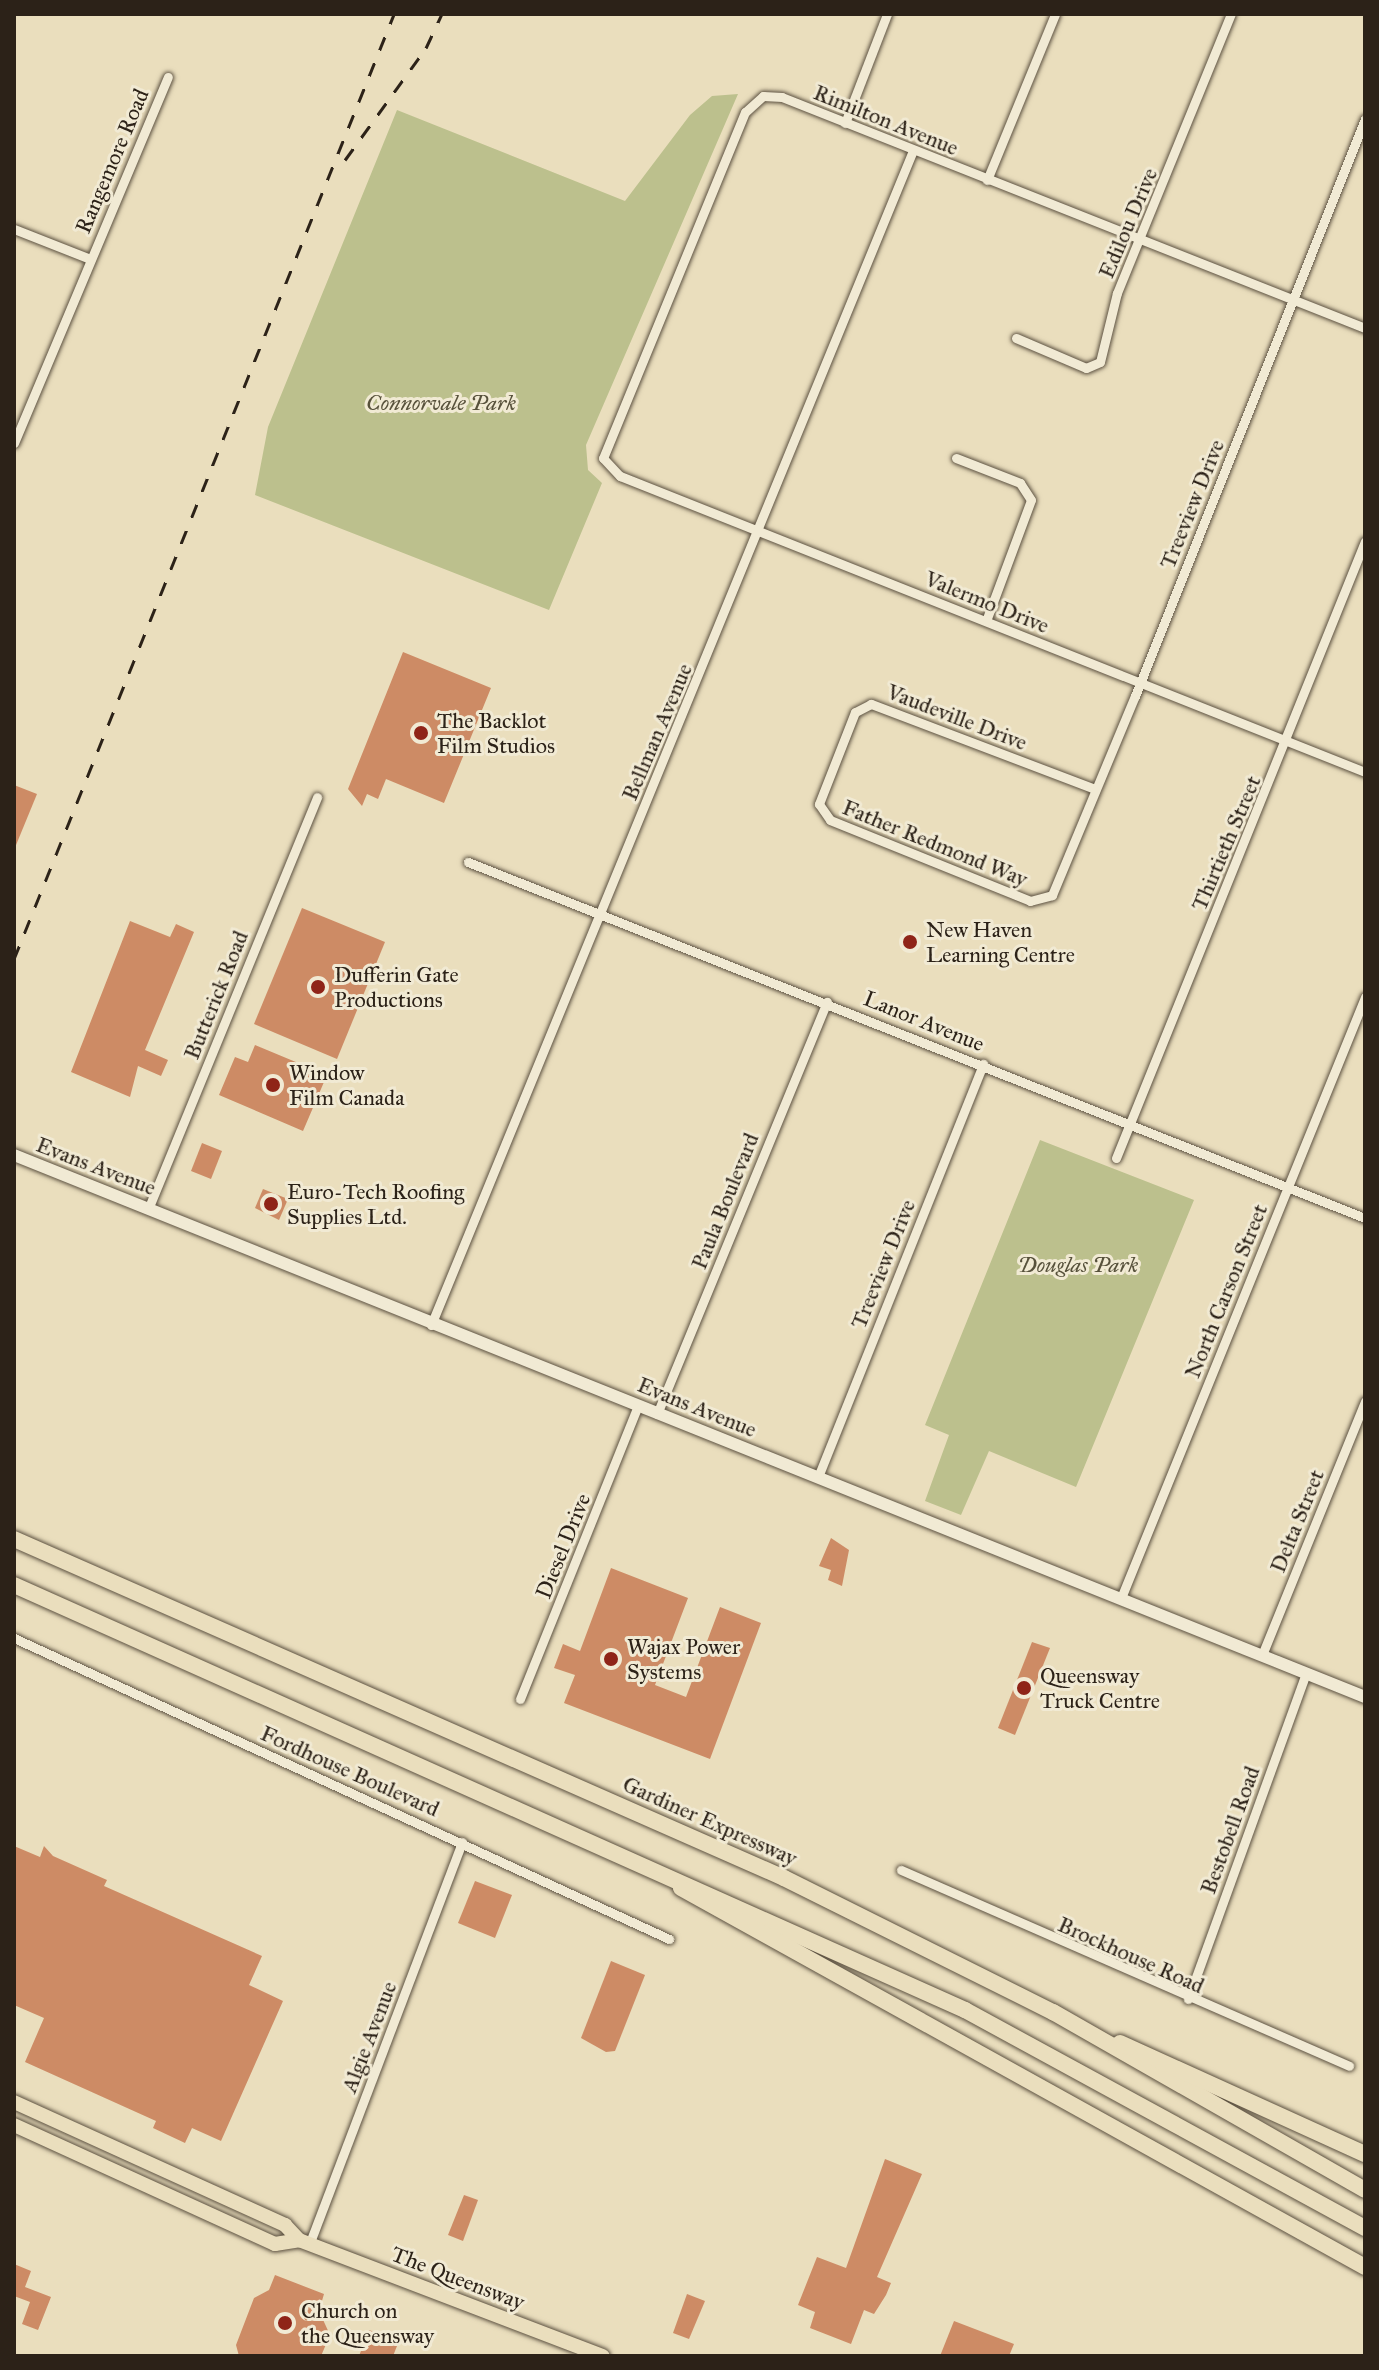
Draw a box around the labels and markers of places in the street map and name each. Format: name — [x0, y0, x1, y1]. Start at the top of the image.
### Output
place label: The Backlot Film Studios — [437, 707, 555, 758]
marker: The Backlot Film Studios — [412, 724, 430, 742]
place label: New Haven Learning Centre — [926, 916, 1075, 968]
marker: New Haven Learning Centre — [901, 933, 919, 951]
place label: Dufferin Gate Productions — [334, 961, 459, 1012]
marker: Dufferin Gate Productions — [309, 978, 327, 996]
place label: Window Film Canada — [289, 1059, 404, 1110]
marker: Window Film Canada — [264, 1076, 282, 1094]
place label: Euro-Tech Roofing Supplies Ltd. — [287, 1178, 464, 1230]
marker: Euro-Tech Roofing Supplies Ltd. — [262, 1195, 280, 1213]
place label: Wajax Power Systems — [627, 1633, 740, 1684]
marker: Wajax Power Systems — [602, 1650, 620, 1668]
place label: Queensway Truck Centre — [1040, 1662, 1160, 1714]
marker: Queensway Truck Centre — [1015, 1679, 1033, 1697]
place label: Church on the Queensway — [301, 2297, 434, 2348]
marker: Church on the Queensway — [276, 2314, 294, 2332]

